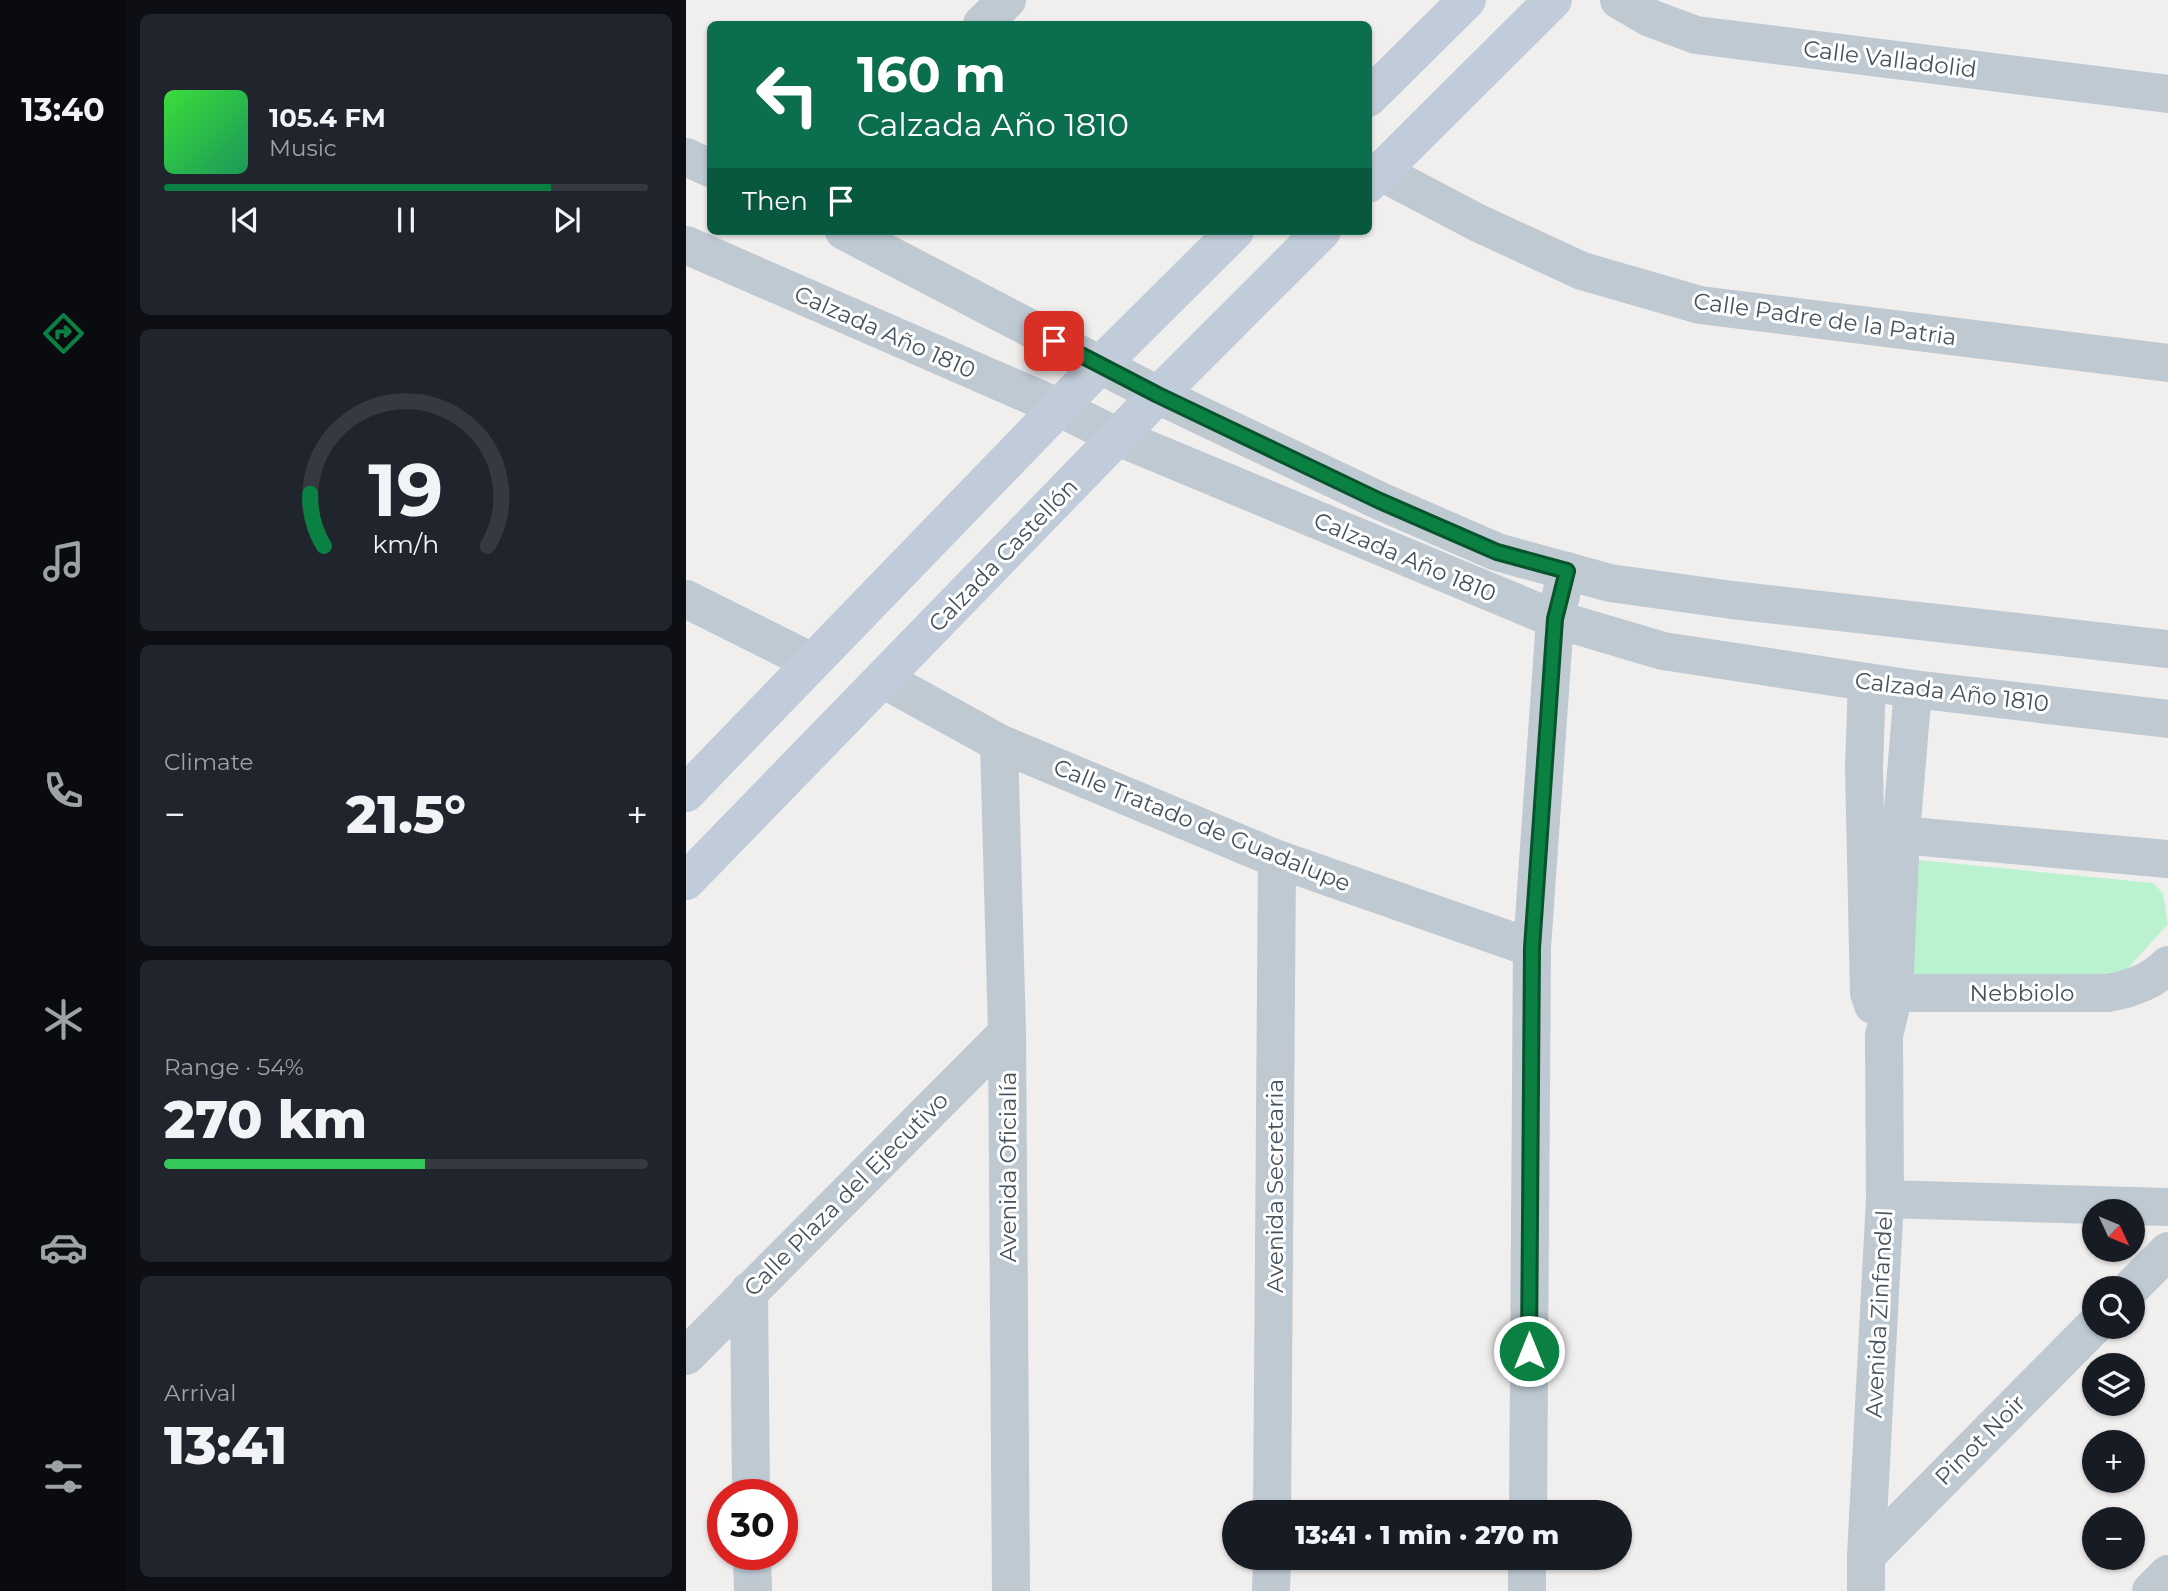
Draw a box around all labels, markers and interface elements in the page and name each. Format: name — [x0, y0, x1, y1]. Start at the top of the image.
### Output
street label: Calle Valladolid — [1802, 34, 1978, 84]
text: 160 m — [857, 45, 1006, 104]
icon: left — [742, 49, 833, 140]
text: 13:40 — [21, 90, 105, 129]
text: 105.4 FM — [269, 102, 386, 134]
text: Calzada Año 1810 — [857, 105, 1129, 144]
text: Music — [269, 134, 337, 162]
icon: arrive — [822, 182, 860, 220]
text: Then — [742, 185, 808, 217]
icon: previous — [226, 201, 264, 239]
icon: pause — [387, 201, 425, 239]
icon: next — [548, 201, 586, 239]
street label: Calzada Año 1810 — [790, 279, 980, 385]
street label: Calle Padre de la Patria — [1692, 287, 1958, 351]
icon: directions — [39, 309, 88, 358]
pin — [1024, 311, 1084, 371]
icon: arrive — [1035, 322, 1073, 360]
text: 19 — [369, 447, 443, 535]
street label: Calzada Castellón — [923, 472, 1083, 638]
street label: Calzada Año 1810 — [1310, 506, 1500, 608]
text: km/h — [373, 529, 439, 559]
icon: music — [39, 537, 88, 586]
street label: Calzada Año 1810 — [1853, 666, 2051, 718]
text: Climate — [164, 748, 253, 776]
street label: Calle Tratado de Guadalupe — [1049, 752, 1355, 898]
icon: phone — [39, 766, 88, 815]
text: 21.5° — [346, 783, 466, 846]
text: − — [164, 791, 186, 838]
text: + — [626, 791, 648, 838]
street label: Nebbiolo — [1970, 979, 2075, 1007]
icon: climate — [39, 995, 88, 1044]
text: Range · 54% — [164, 1053, 304, 1081]
street label: Avenida Oficialía — [994, 1072, 1022, 1262]
street label: Avenida Secretaria — [1261, 1079, 1289, 1293]
street label: Calle Plaza del Ejecutivo — [738, 1086, 954, 1302]
text: 270 km — [164, 1088, 367, 1151]
north arrow — [2082, 1199, 2146, 1262]
map controls — [2082, 1199, 2145, 1570]
street label: Avenida Zinfandel — [1860, 1209, 1898, 1419]
icon: car — [39, 1223, 88, 1272]
button: search — [2082, 1276, 2145, 1339]
position arrow — [1492, 1314, 1566, 1388]
button: layers — [2082, 1353, 2145, 1416]
text: Arrival — [164, 1379, 237, 1407]
street label: Pinot Noir — [1929, 1389, 2031, 1491]
text: 13:41 — [164, 1414, 287, 1477]
button: + — [2082, 1430, 2145, 1493]
icon: filters — [39, 1452, 88, 1501]
speed limit sign: 30 — [707, 1479, 798, 1570]
button: − — [2082, 1507, 2145, 1570]
text: 13:41 · 1 min · 270 m — [1295, 1519, 1559, 1551]

